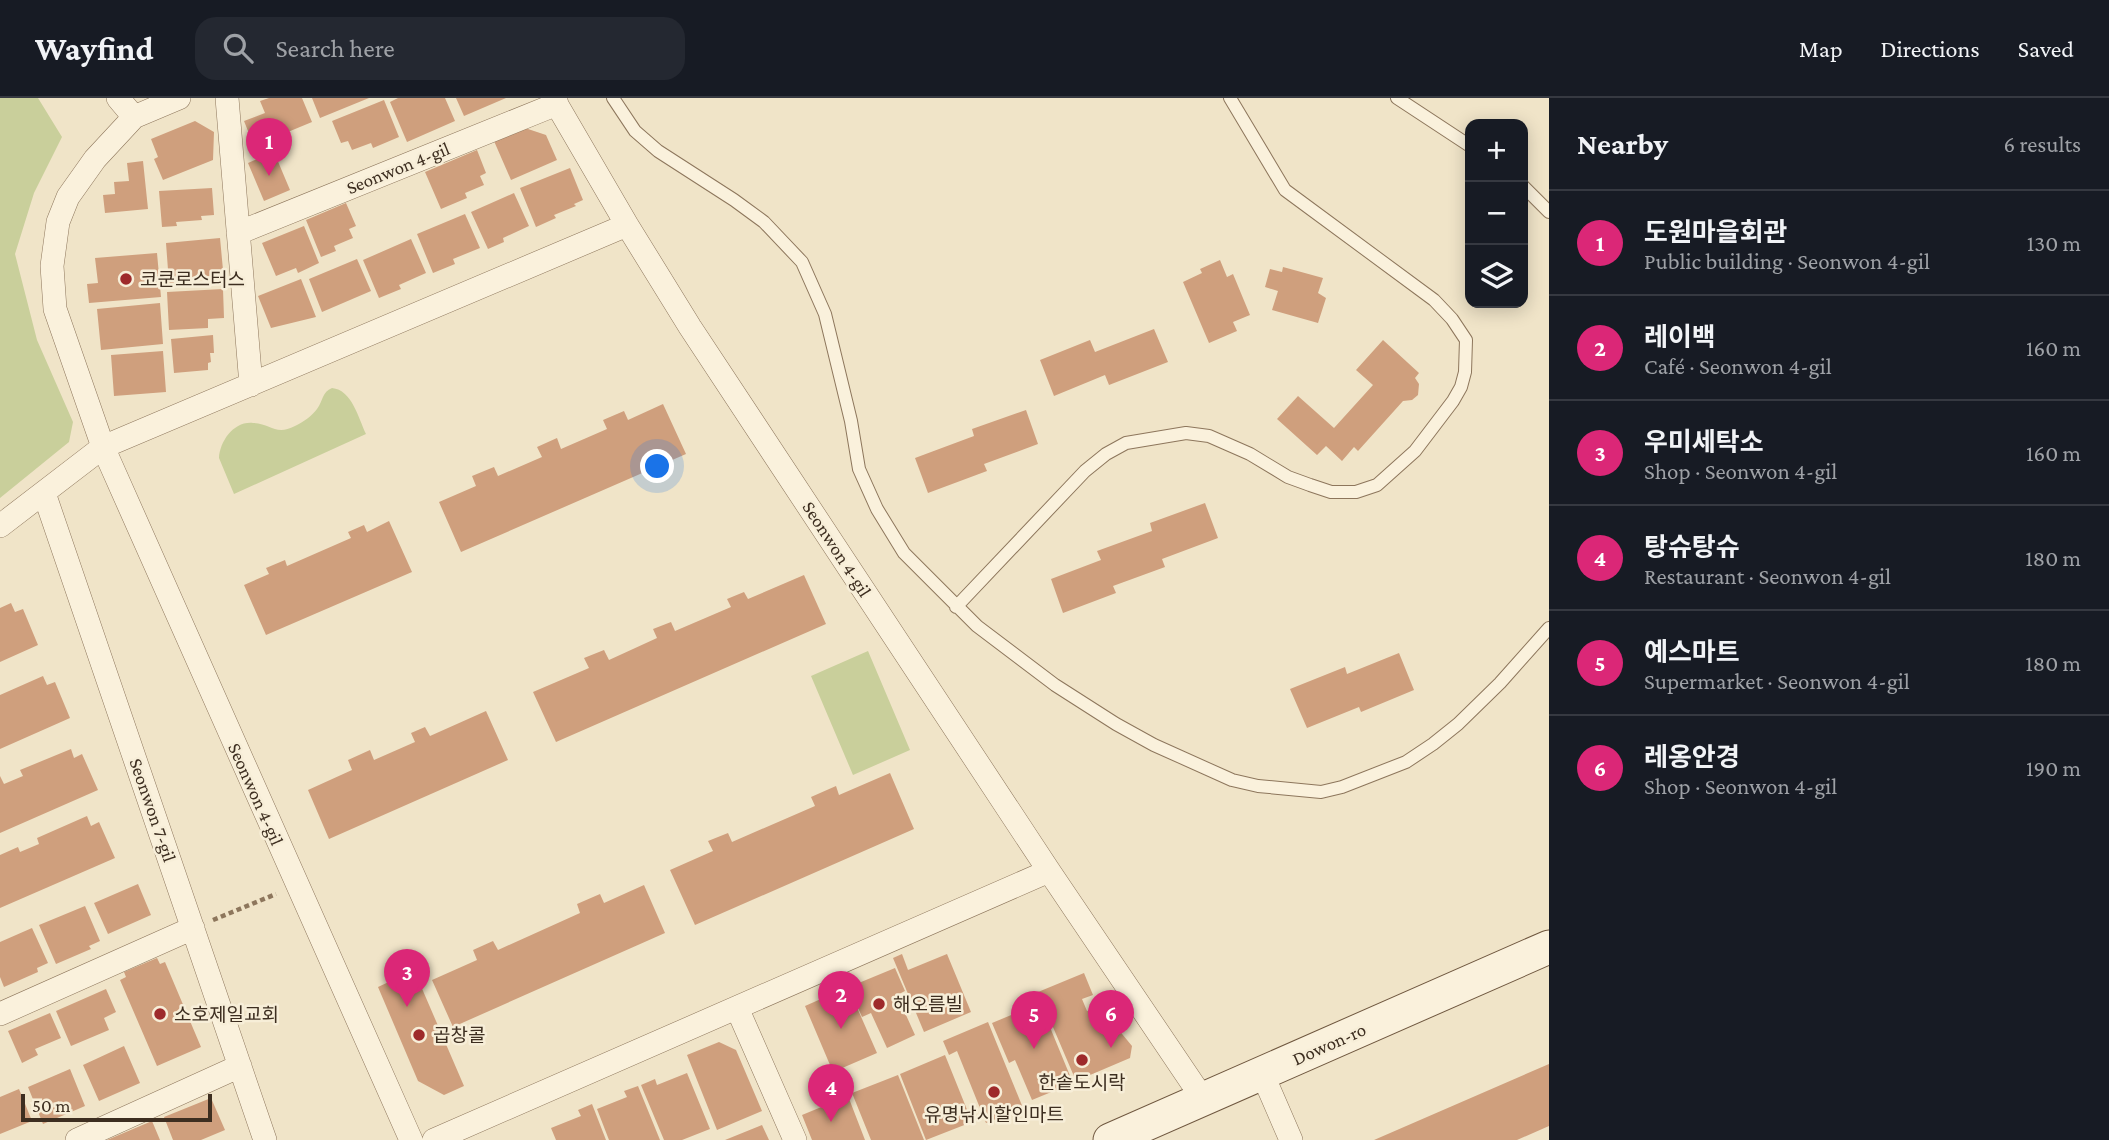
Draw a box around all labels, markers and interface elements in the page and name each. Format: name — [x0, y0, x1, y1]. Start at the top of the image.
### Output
search box — [195, 17, 685, 80]
icon: search — [219, 29, 257, 67]
text: Wayfind — [35, 30, 153, 67]
text: Search here — [275, 34, 395, 63]
text: Map — [1799, 35, 1843, 62]
text: Directions — [1881, 35, 1980, 62]
text: Saved — [2018, 35, 2074, 62]
pin: 1 — [246, 118, 292, 176]
map controls — [1465, 119, 1528, 308]
button: + — [1465, 119, 1528, 182]
text: Nearby — [1577, 127, 1668, 160]
text: 6 results — [2004, 131, 2081, 157]
street label: Seonwon 4-gil — [343, 138, 453, 198]
button: − — [1465, 182, 1528, 245]
text: 도원마을회관 — [1644, 218, 1788, 247]
text: 1 — [1596, 230, 1604, 256]
text: 130 m — [2027, 230, 2081, 256]
button: layers — [1465, 245, 1528, 308]
text: Public building · Seonwon 4-gil — [1644, 248, 1930, 274]
place label: 코쿤로스터스 — [140, 269, 245, 290]
marker: 코쿤로스터스 — [118, 271, 134, 287]
text: 레이백 — [1644, 323, 1716, 352]
text: 2 — [1594, 335, 1606, 361]
text: 160 m — [2026, 335, 2081, 361]
text: Café · Seonwon 4-gil — [1644, 353, 1832, 379]
text: 우미세탁소 — [1644, 428, 1764, 457]
text: 3 — [1594, 440, 1606, 466]
text: 160 m — [2026, 440, 2081, 466]
your location — [640, 449, 674, 483]
text: Shop · Seonwon 4-gil — [1644, 458, 1837, 484]
street label: Seonwon 4-gil — [798, 497, 876, 601]
text: 탕슈탕슈 — [1644, 533, 1740, 562]
text: 4 — [1594, 545, 1606, 571]
text: 180 m — [2025, 545, 2081, 571]
text: Restaurant · Seonwon 4-gil — [1644, 563, 1891, 589]
text: 예스마트 — [1644, 638, 1740, 667]
text: 5 — [1594, 650, 1606, 676]
text: 180 m — [2025, 650, 2081, 676]
text: Supermarket · Seonwon 4-gil — [1644, 668, 1910, 694]
street label: Seonwon 4-gil — [224, 740, 288, 848]
text: 레옹안경 — [1644, 743, 1740, 772]
street label: Seonwon 7-gil — [125, 755, 181, 865]
text: 6 — [1594, 755, 1606, 781]
text: 190 m — [2026, 755, 2081, 781]
text: Shop · Seonwon 4-gil — [1644, 773, 1837, 799]
pin: 3 — [384, 949, 430, 1007]
pin: 2 — [818, 971, 864, 1029]
pin: 6 — [1088, 990, 1134, 1048]
pin: 5 — [1011, 991, 1057, 1049]
place label: 해오름빌 — [893, 994, 963, 1015]
marker: 해오름빌 — [871, 996, 887, 1012]
place label: 소호제일교회 — [174, 1004, 279, 1025]
marker: 소호제일교회 — [152, 1006, 168, 1022]
street label: Dowon-ro — [1289, 1019, 1369, 1069]
place label: 곱창콜 — [433, 1025, 485, 1046]
marker: 곱창콜 — [411, 1027, 427, 1043]
marker: 한솥도시락 — [1074, 1052, 1090, 1068]
pin: 4 — [808, 1064, 854, 1122]
place label: 한솥도시락 — [1038, 1072, 1126, 1093]
marker: 유명낚시할인마트 — [986, 1084, 1002, 1100]
scale bar — [21, 1091, 212, 1123]
text: 50 m — [32, 1095, 71, 1116]
place label: 유명낚시할인마트 — [924, 1104, 1064, 1125]

